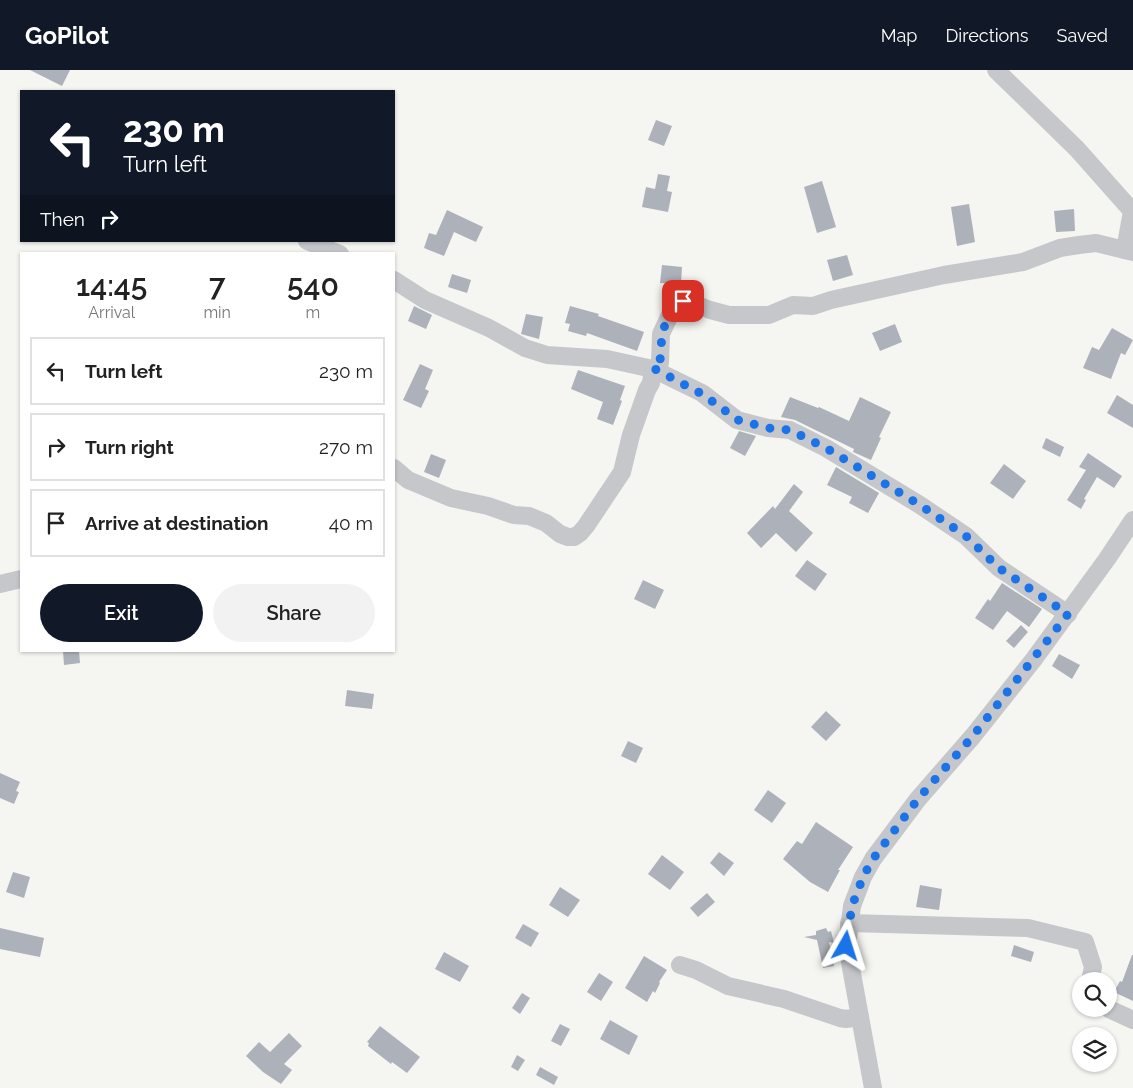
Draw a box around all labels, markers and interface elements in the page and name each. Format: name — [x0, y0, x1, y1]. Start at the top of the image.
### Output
text: GoPilot — [25, 21, 109, 50]
text: Map — [881, 25, 917, 46]
text: Directions — [945, 25, 1029, 46]
text: Saved — [1057, 25, 1108, 46]
text: 230 m — [123, 109, 225, 150]
icon: left — [40, 110, 105, 175]
text: Turn left — [123, 151, 207, 177]
icon: right — [95, 205, 123, 233]
text: Then — [40, 208, 85, 230]
text: 14:45 — [76, 268, 147, 303]
text: 7 — [209, 268, 225, 303]
text: 540 — [287, 268, 339, 303]
pin — [662, 280, 704, 322]
icon: arrive — [669, 287, 697, 315]
text: Arrival — [88, 303, 135, 322]
text: min — [203, 303, 231, 322]
text: m — [306, 303, 320, 322]
icon: left — [42, 357, 70, 385]
text: Turn left — [85, 360, 162, 382]
text: 230 m — [319, 360, 373, 382]
icon: right — [42, 433, 70, 461]
text: Turn right — [85, 436, 174, 458]
text: 270 m — [319, 436, 373, 458]
icon: arrive — [42, 509, 70, 537]
text: Arrive at destination — [85, 512, 269, 534]
text: 40 m — [329, 512, 373, 534]
button: Exit — [40, 584, 203, 642]
button: Share — [213, 584, 375, 642]
position arrow — [819, 919, 871, 971]
map controls — [1072, 972, 1117, 1072]
button: search — [1072, 972, 1117, 1017]
button: layers — [1072, 1027, 1117, 1072]

